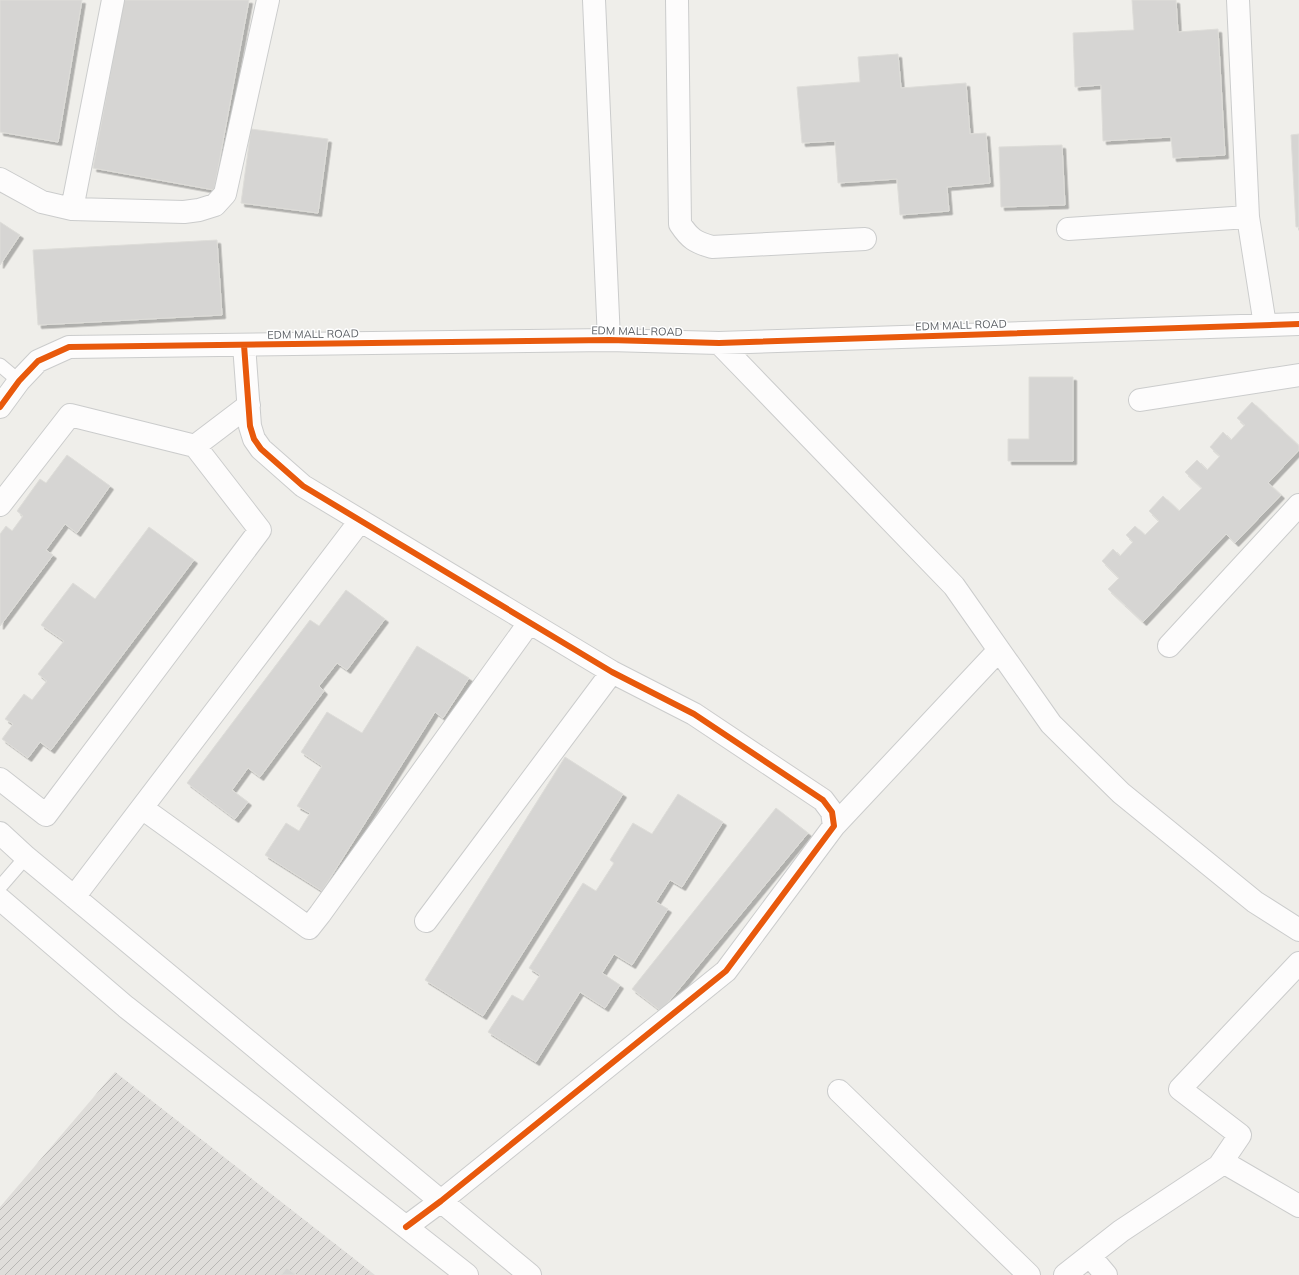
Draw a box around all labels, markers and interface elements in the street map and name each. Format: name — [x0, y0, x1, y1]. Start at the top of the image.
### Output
street label: EDM MALL ROAD — [915, 316, 1007, 334]
street label: EDM MALL ROAD — [591, 323, 683, 339]
street label: EDM MALL ROAD — [267, 326, 359, 342]

